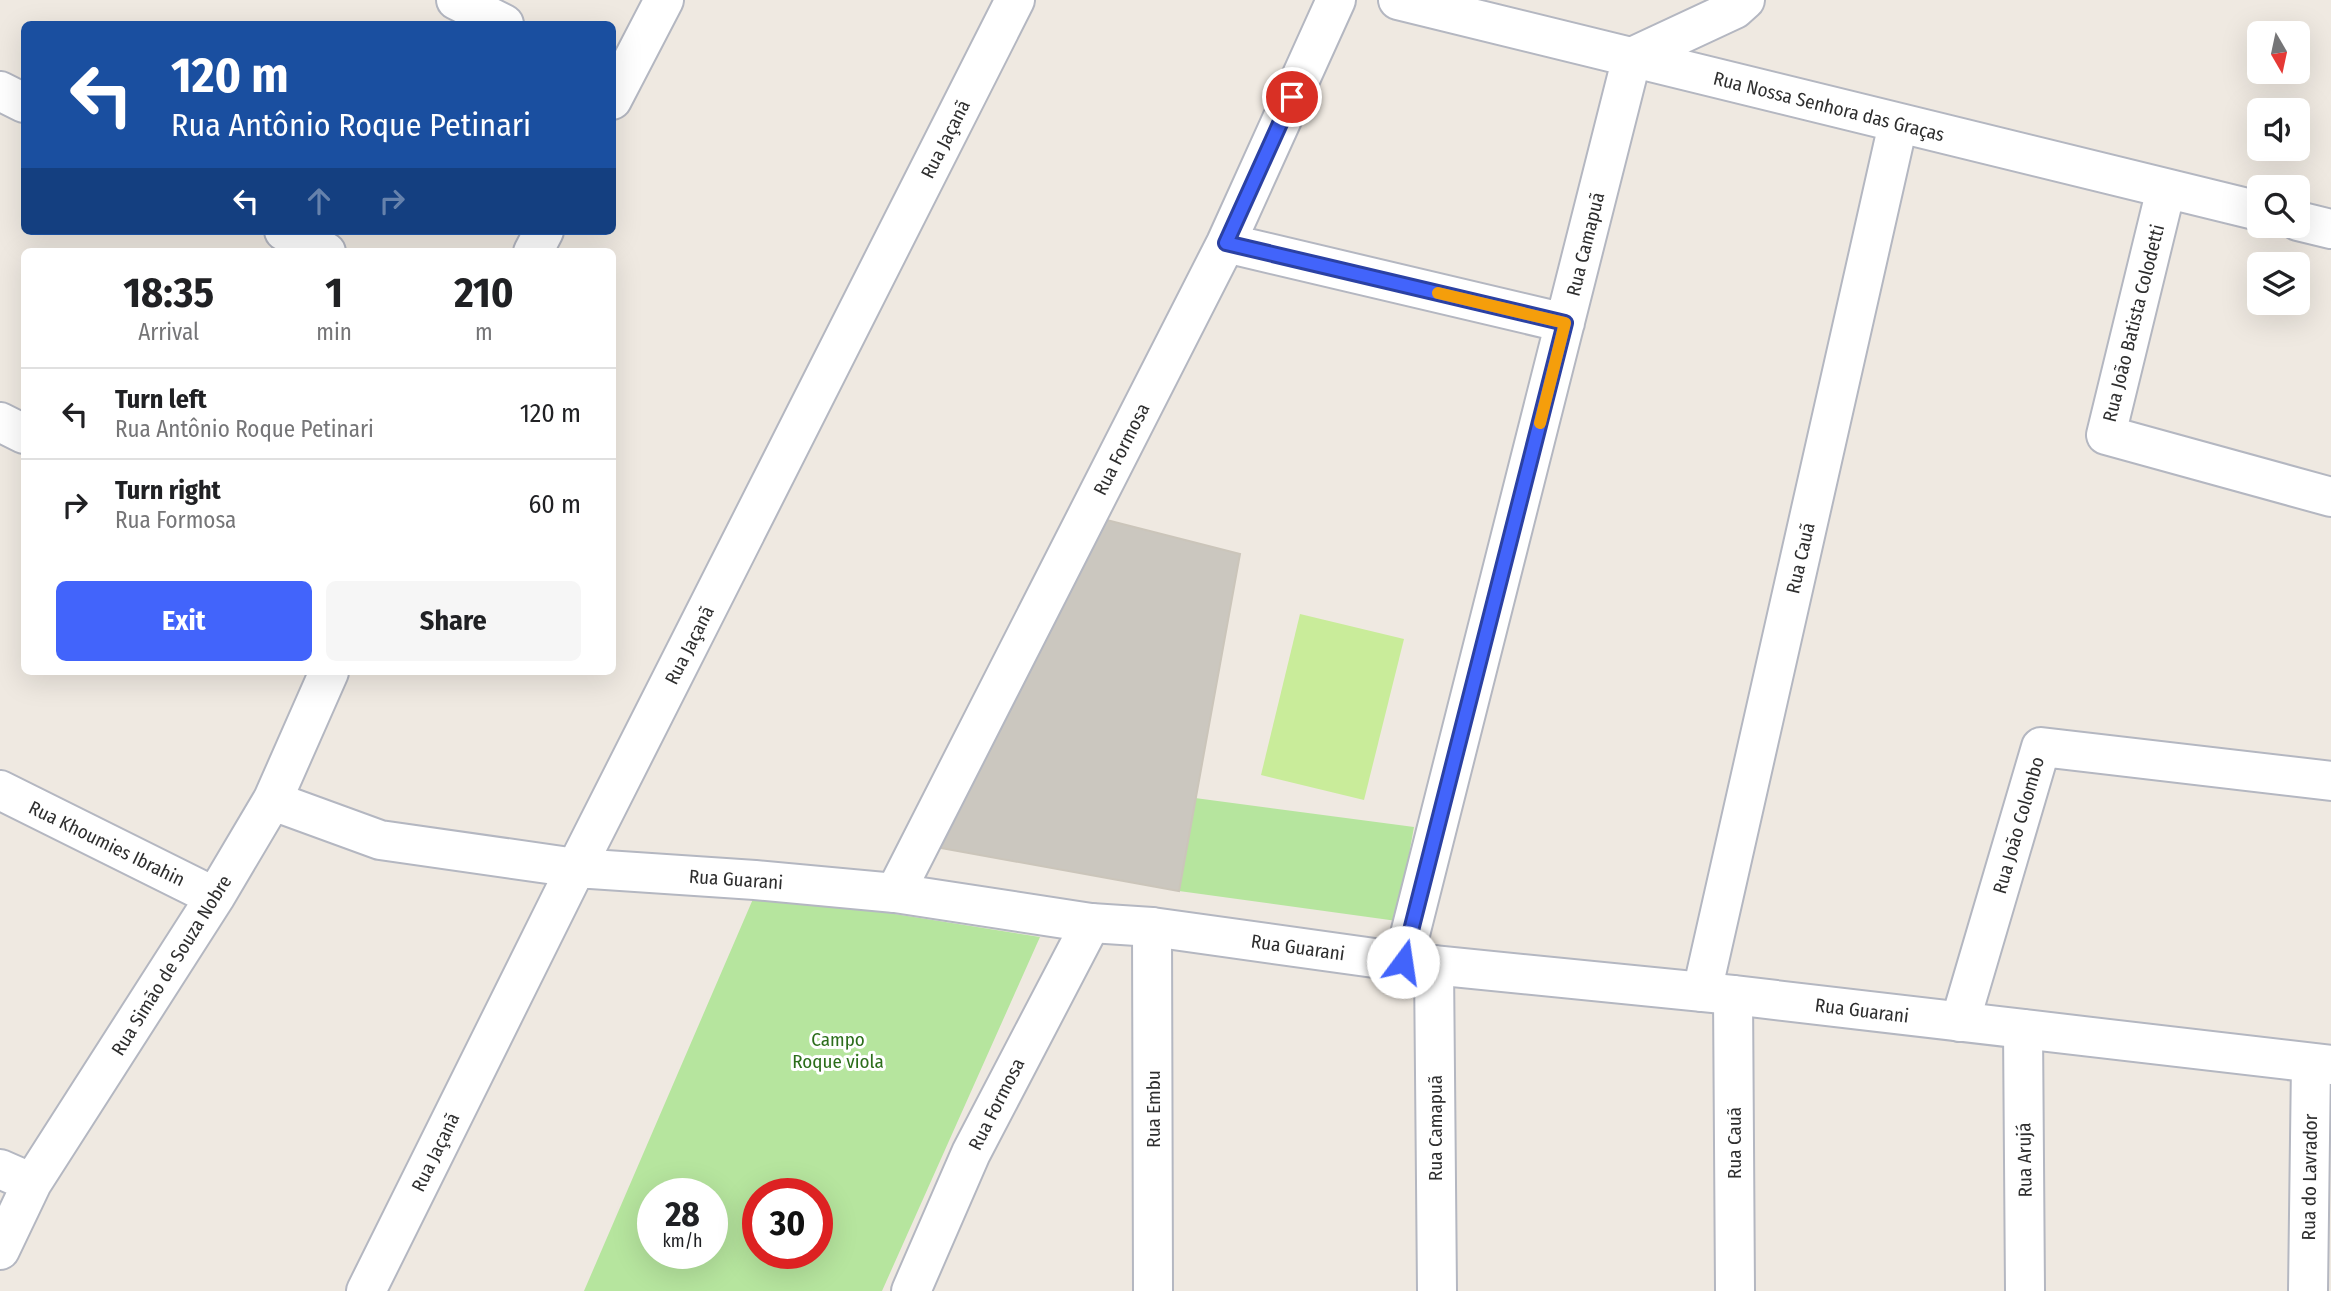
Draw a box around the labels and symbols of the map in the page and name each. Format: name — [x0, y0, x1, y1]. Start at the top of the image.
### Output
north arrow — [2247, 21, 2310, 84]
pin — [1262, 67, 1322, 127]
street label: Rua Nossa Senhora das Graças — [1711, 67, 1947, 146]
street label: Rua Jaçanã — [916, 96, 975, 182]
street label: Rua Camapuã — [1561, 190, 1609, 298]
street label: Rua João Batista Colodetti — [2098, 222, 2169, 424]
street label: Rua Formosa — [1088, 399, 1154, 499]
street label: Rua Cauã — [1781, 520, 1820, 596]
street label: Rua Jaçanã — [660, 602, 719, 688]
street label: Rua João Colombo — [1988, 754, 2049, 896]
street label: Rua Khoumies Ibrahin — [25, 796, 189, 891]
street label: Rua Guarani — [688, 865, 784, 894]
street label: Rua Simão de Souza Nobre — [106, 871, 236, 1060]
position arrow — [1366, 925, 1440, 999]
street label: Rua Guarani — [1250, 930, 1346, 965]
street label: Rua Guarani — [1814, 993, 1910, 1028]
park label: Campo Roque viola — [792, 1028, 884, 1073]
street label: Rua Formosa — [963, 1054, 1029, 1154]
street label: Rua Embu — [1142, 1070, 1165, 1148]
street label: Rua Camapuã — [1424, 1075, 1447, 1181]
street label: Rua Cauã — [1723, 1107, 1746, 1179]
street label: Rua Jaçanã — [406, 1109, 464, 1196]
street label: Rua do Lavrador — [2297, 1113, 2322, 1241]
street label: Rua Arujá — [2012, 1122, 2037, 1198]
speed limit sign: 30 — [742, 1178, 833, 1269]

